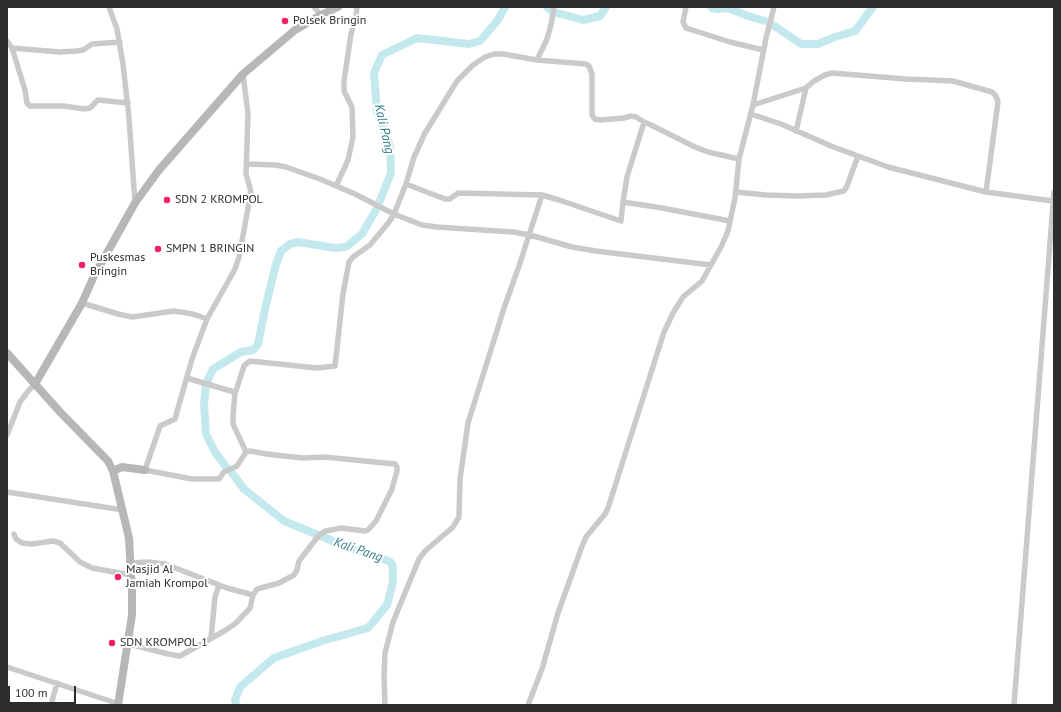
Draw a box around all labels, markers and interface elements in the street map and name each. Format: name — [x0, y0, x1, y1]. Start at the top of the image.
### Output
place label: Polsek Bringin — [293, 14, 366, 28]
marker: Polsek Bringin — [280, 16, 290, 26]
water label: Kali Pang — [371, 103, 397, 155]
place label: SDN 2 KROMPOL — [175, 193, 263, 207]
marker: SDN 2 KROMPOL — [162, 195, 172, 205]
place label: SMPN 1 BRINGIN — [166, 242, 254, 256]
marker: SMPN 1 BRINGIN — [153, 244, 163, 254]
place label: Puskesmas Bringin — [90, 251, 145, 279]
marker: Puskesmas Bringin — [77, 260, 87, 270]
water label: Kali Pang — [332, 534, 384, 566]
place label: Masjid Al Jamiah Krompol — [126, 563, 208, 591]
marker: Masjid Al Jamiah Krompol — [113, 572, 123, 582]
place label: SDN KROMPOL 1 — [120, 636, 208, 650]
marker: SDN KROMPOL 1 — [107, 638, 117, 648]
scale bar — [10, 678, 78, 704]
text: 100 m — [15, 685, 48, 700]

